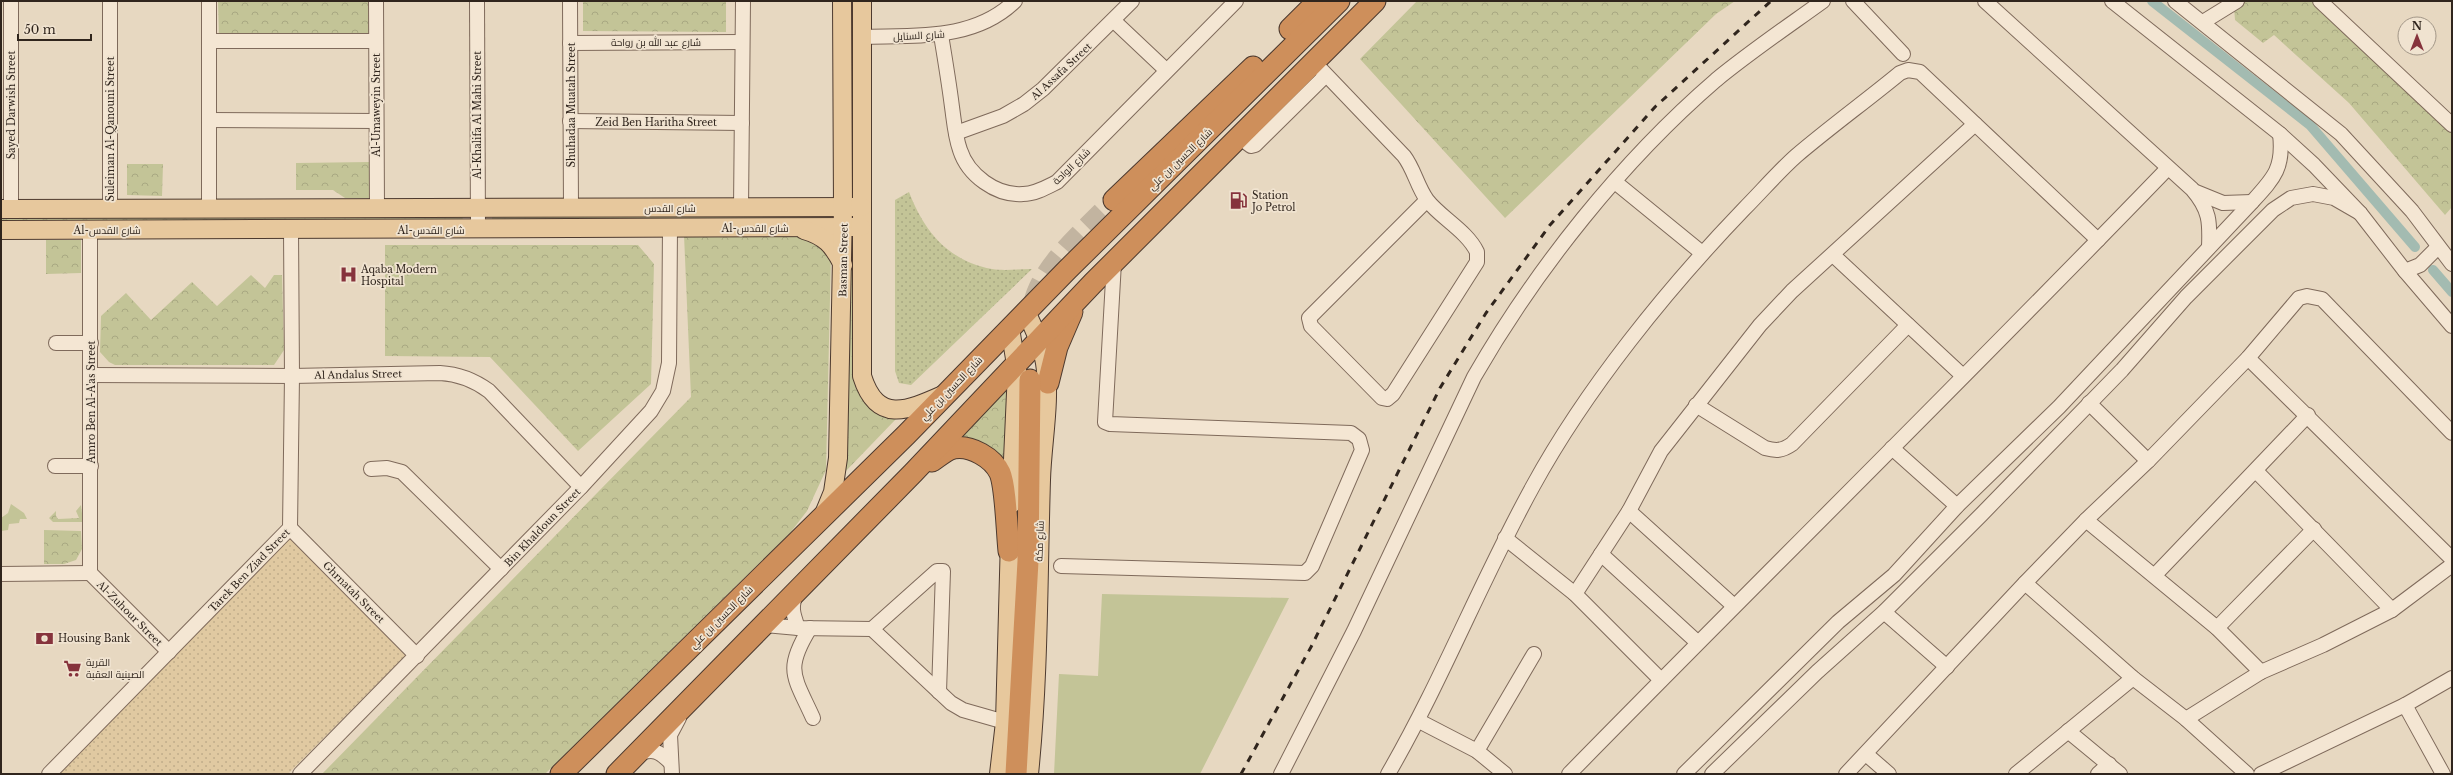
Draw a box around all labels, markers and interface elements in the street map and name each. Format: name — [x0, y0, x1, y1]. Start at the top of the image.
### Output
scale bar — [18, 16, 91, 42]
north arrow — [2397, 16, 2437, 56]
text: N — [2412, 19, 2423, 33]
text: 50 m — [24, 22, 56, 37]
street label: شارع السنايل — [893, 28, 945, 43]
street label: شارع عبد الله بن رواحة — [611, 35, 701, 49]
street label: Al Assafa Street — [1028, 40, 1095, 103]
street label: Shuhadaa Muatah Street — [565, 42, 578, 168]
street label: Sayed Darwish Street — [5, 50, 18, 159]
street label: Al-Khalifa Al Mahi Street — [471, 51, 484, 180]
street label: Al-Umaweyin Street — [370, 53, 383, 158]
street label: Suleiman Al-Qanouni Street — [104, 56, 117, 202]
street label: Zeid Ben Haritha Street — [595, 116, 717, 129]
street label: شارع الحسين بن علي — [1146, 125, 1216, 194]
street label: شارع الواحة — [1050, 145, 1093, 188]
place label: Station Jo Petrol — [1250, 189, 1296, 214]
fuel station icon: Station Jo Petrol — [1229, 191, 1249, 211]
street label: شارع القدس — [644, 202, 696, 215]
street label: Al-شارع القدس — [720, 222, 789, 235]
street label: Basman Street — [836, 223, 851, 297]
street label: Al-شارع القدس — [72, 224, 141, 237]
street label: Al-شارع القدس — [396, 224, 465, 237]
place label: Aqaba Modern Hospital — [360, 263, 437, 288]
hospital icon: Aqaba Modern Hospital — [338, 265, 358, 285]
street label: Amro Ben Al-A'as Street — [85, 340, 98, 464]
street label: شارع الحسين بن علي — [917, 354, 986, 424]
street label: Al Andalus Street — [313, 367, 402, 382]
street label: Bin Khaldoun Street — [502, 485, 583, 569]
street label: شارع مكة — [1032, 520, 1047, 562]
street label: Tarek Ben Ziad Street — [206, 526, 293, 615]
street label: Ghrnatah Street — [320, 559, 387, 626]
street label: Al-Zuhour Street — [93, 577, 165, 649]
street label: شارع الحسين بن علي — [687, 583, 756, 652]
bank icon: Housing Bank — [35, 628, 55, 648]
place label: Housing Bank — [58, 632, 131, 645]
place label: القرية الصينية العقبة — [86, 656, 144, 681]
supermarket icon: القرية الصينية العقبة — [63, 658, 83, 678]

